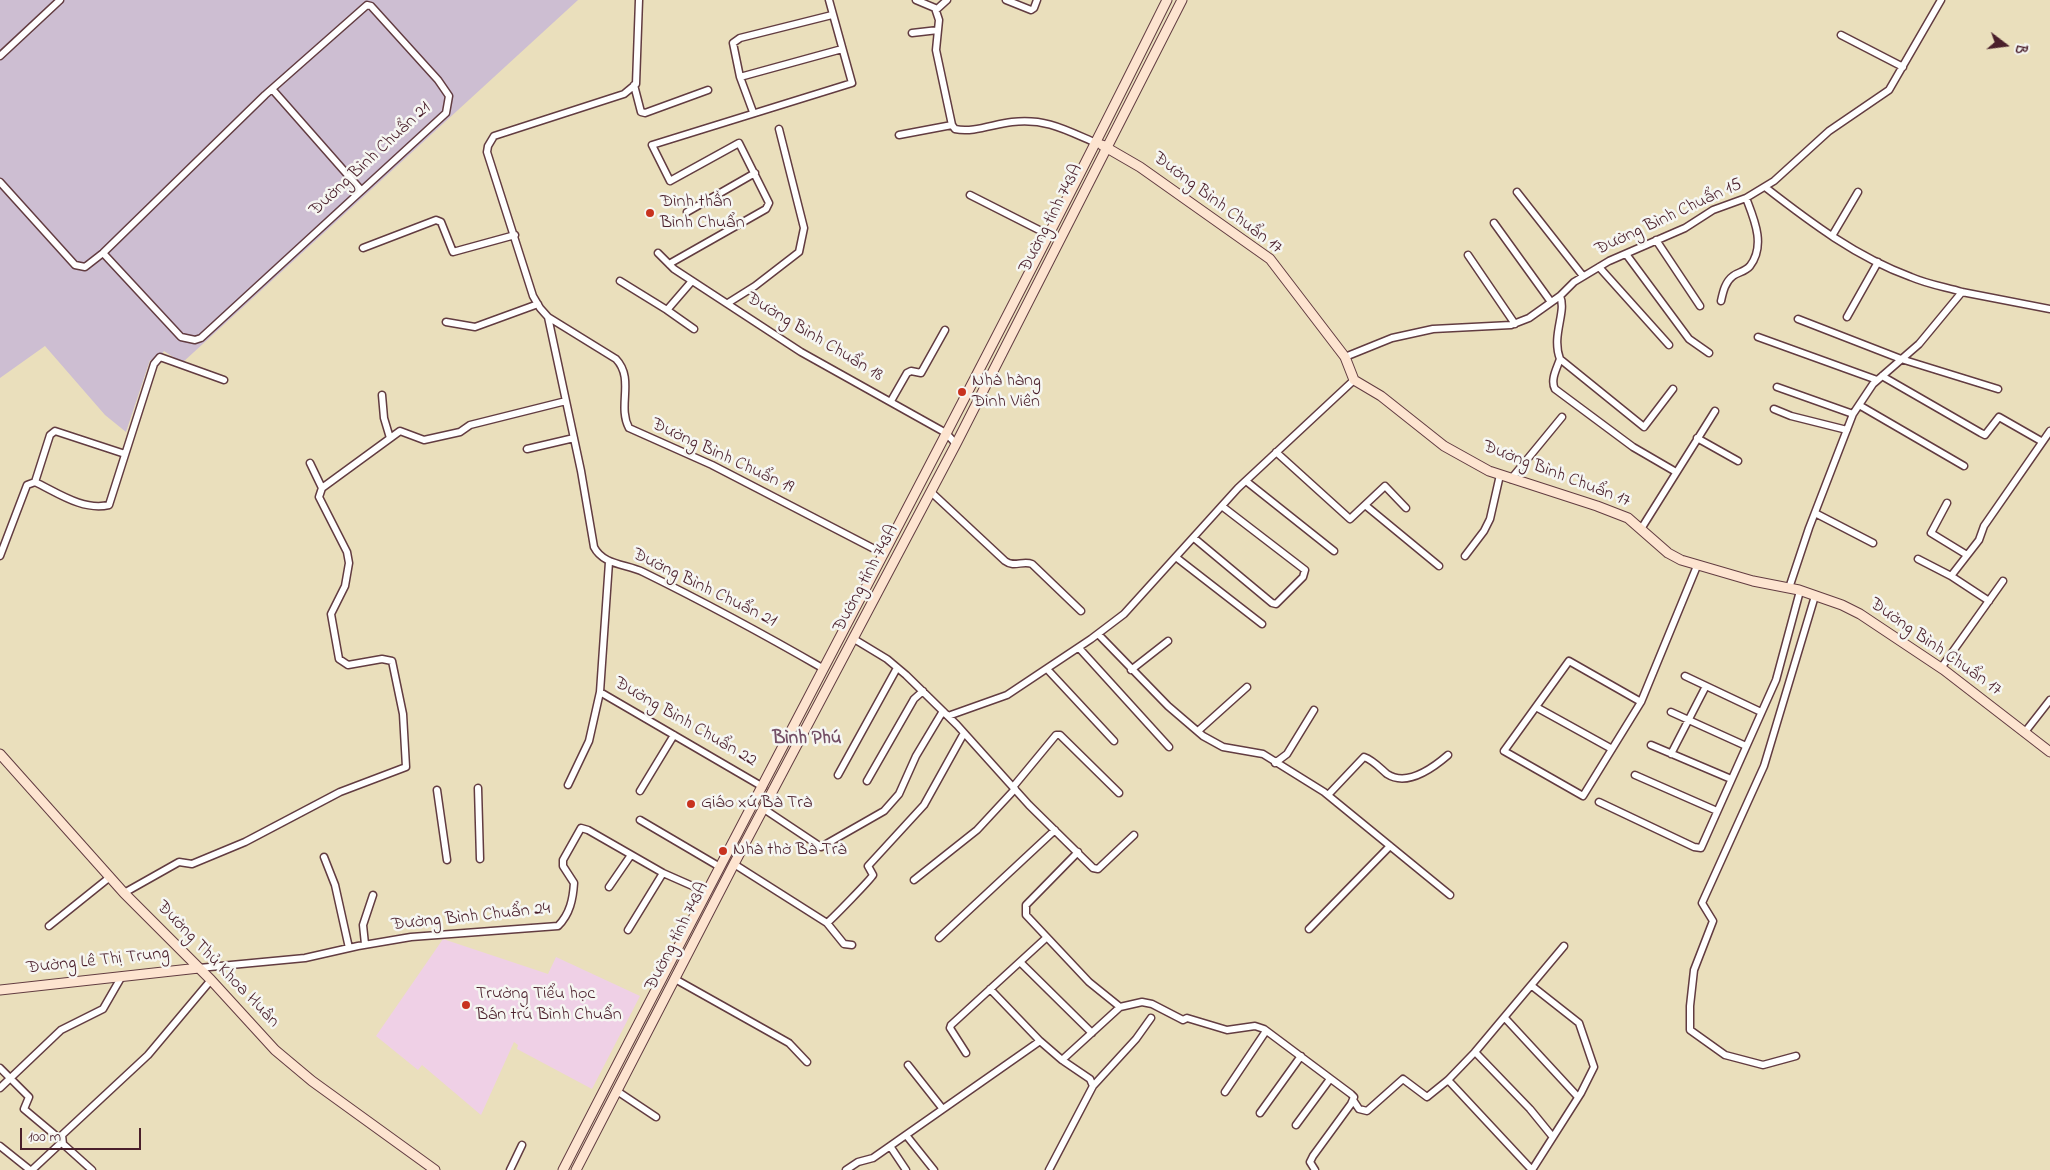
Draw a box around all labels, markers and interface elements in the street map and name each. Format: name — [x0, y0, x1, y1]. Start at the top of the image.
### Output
north arrow — [1980, 20, 2030, 70]
text: B — [2009, 42, 2031, 56]
street label: Đường Bình Chuẩn 21 — [306, 98, 436, 222]
street label: Đường Bình Chuẩn 17 — [1148, 148, 1286, 260]
street label: Đường tỉnh 743A — [1015, 161, 1089, 277]
street label: Đường Bình Chuẩn 15 — [1592, 175, 1746, 261]
place label: Đình thần Bình Chuẩn — [660, 192, 745, 234]
marker: Đình thần Bình Chuẩn — [644, 207, 656, 219]
street label: Đường Bình Chuẩn 18 — [742, 289, 886, 387]
place label: Nhà hàng Đình Viên — [972, 371, 1041, 414]
marker: Nhà hàng Đình Viên — [956, 386, 968, 398]
street label: Đường Bình Chuẩn 19 — [647, 415, 797, 499]
street label: Đường Bình Chuẩn 17 — [1479, 437, 1633, 513]
street label: Đường tỉnh 743A — [830, 521, 904, 637]
street label: Đường Bình Chuẩn 21 — [628, 545, 780, 633]
street label: Đường Bình Chuẩn 17 — [1865, 594, 2005, 702]
street label: Đường Bình Chuẩn 22 — [610, 673, 760, 773]
district label: Bình Phú — [772, 729, 842, 751]
place label: Giáo xứ Bà Trà — [701, 793, 812, 815]
marker: Giáo xứ Bà Trà — [685, 798, 697, 810]
place label: Nhà thờ Bà Trà — [733, 840, 846, 862]
marker: Nhà thờ Bà Trà — [717, 845, 729, 857]
street label: Đường tỉnh 743A — [641, 879, 715, 995]
street label: Đường Thủ Khoa Huân — [151, 897, 283, 1033]
street label: Đường Bình Chuẩn 24 — [390, 899, 552, 937]
street label: Đường Lê Thị Trung — [26, 944, 170, 980]
place label: Trường Tiểu học Bán trú Bình Chuẩn — [476, 984, 622, 1026]
marker: Trường Tiểu học Bán trú Bình Chuẩn — [460, 999, 472, 1011]
scale bar — [22, 1118, 144, 1150]
text: 100 m — [28, 1126, 61, 1148]

